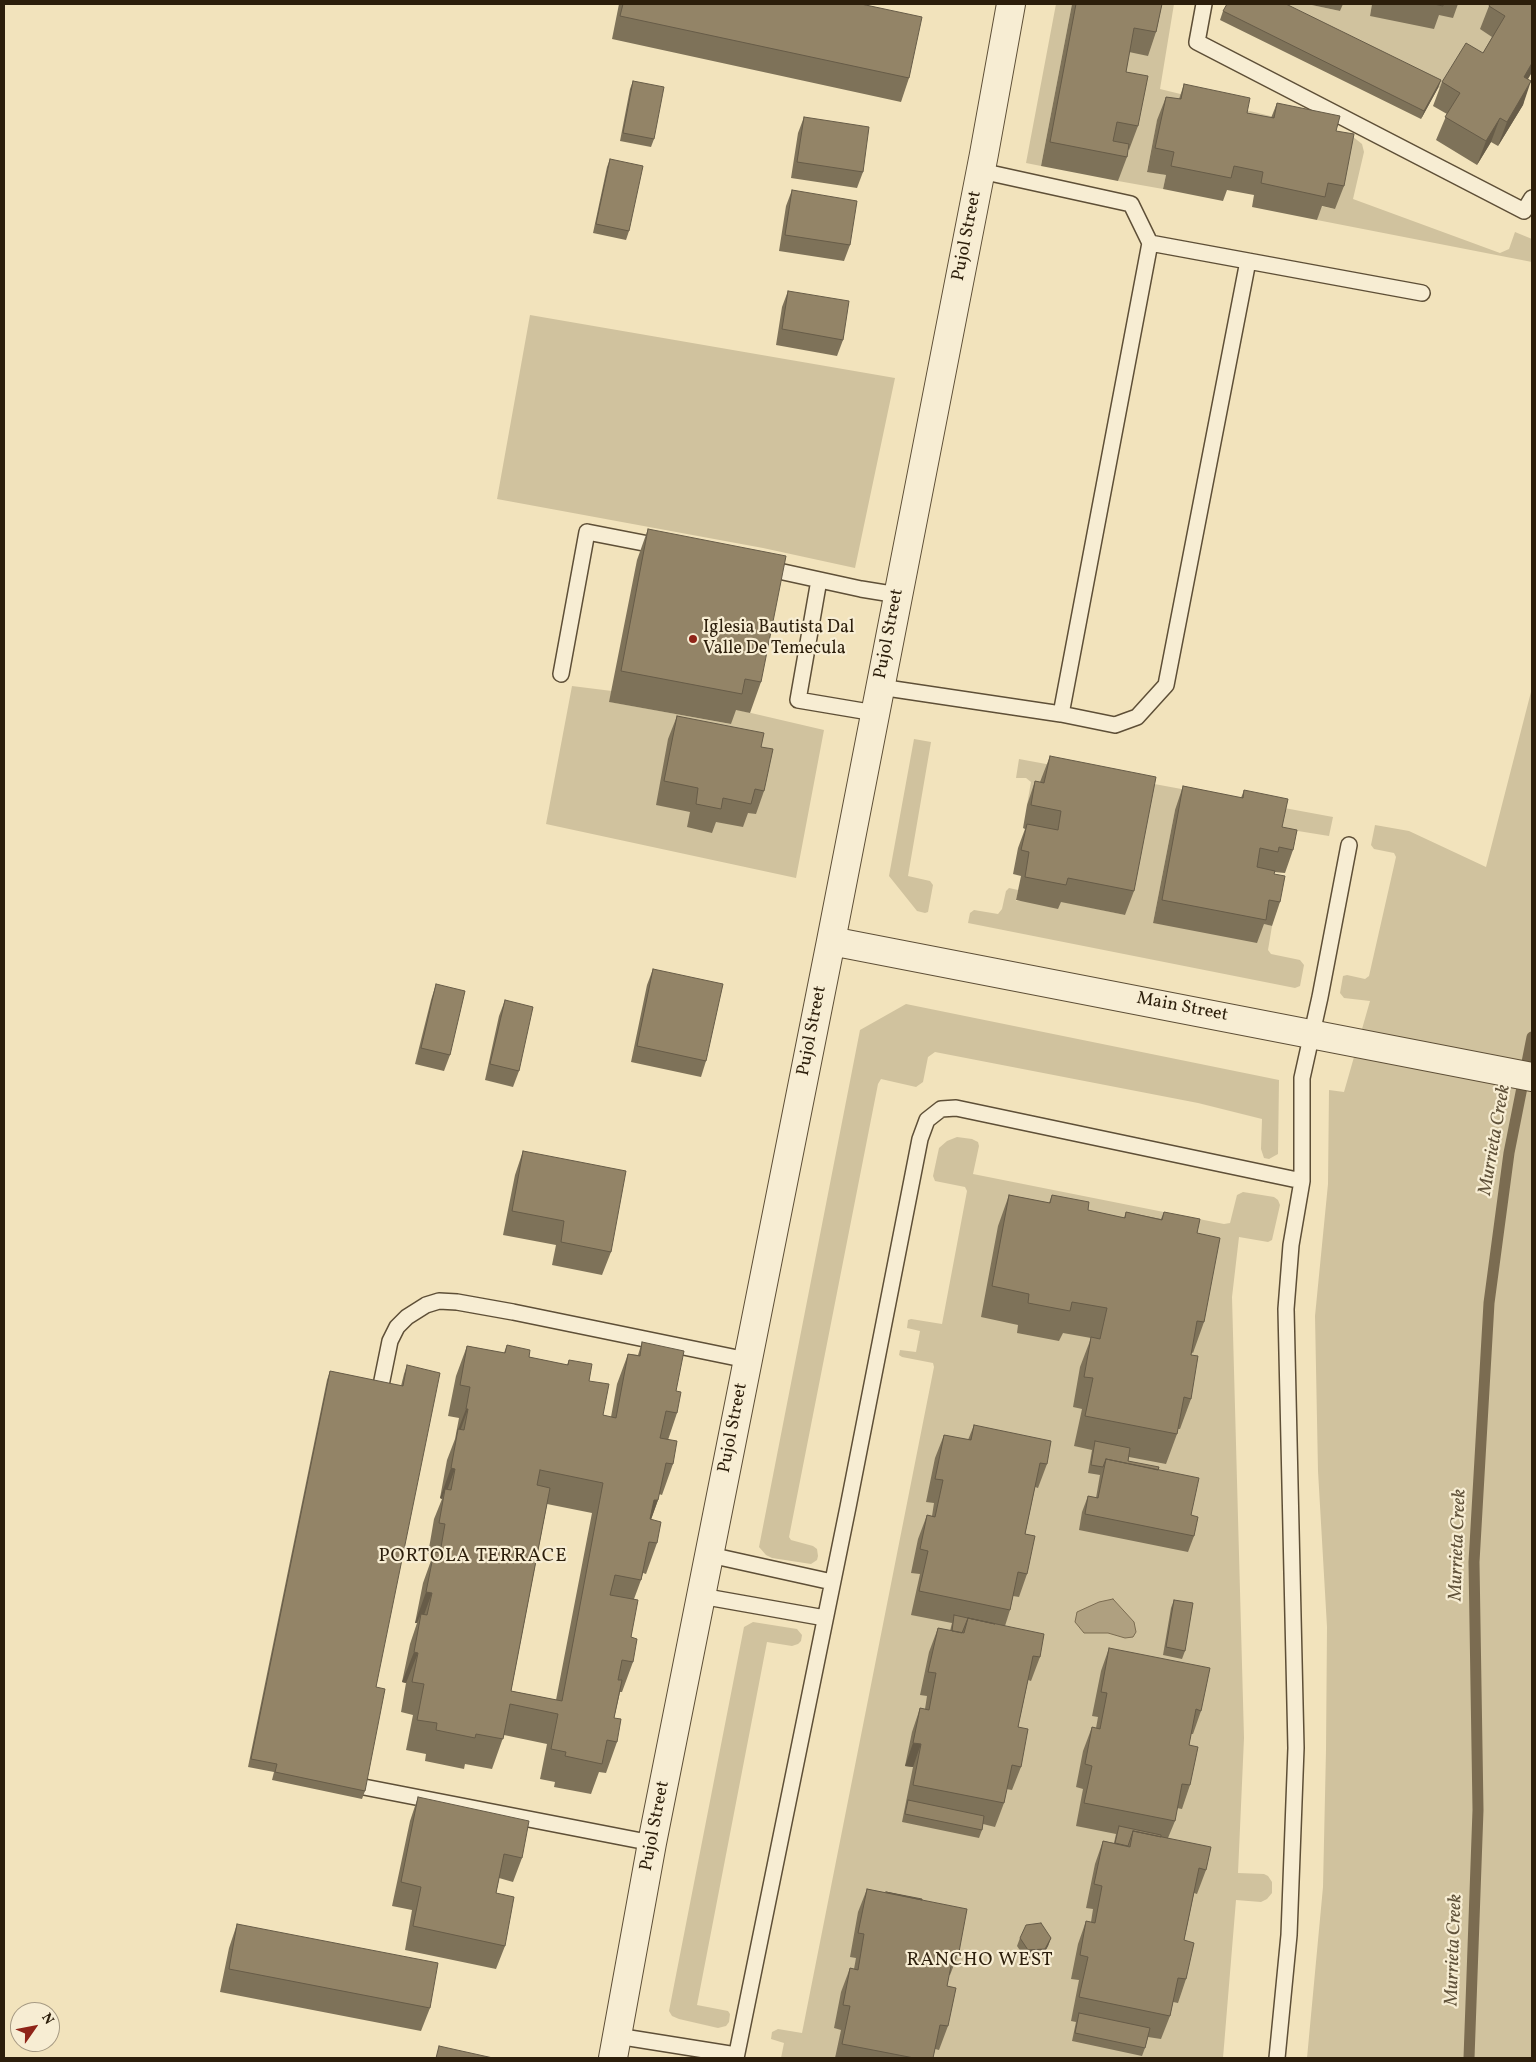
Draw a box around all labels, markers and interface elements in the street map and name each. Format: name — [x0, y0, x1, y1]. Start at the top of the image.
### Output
street label: Pujol Street — [949, 189, 987, 283]
street label: Pujol Street — [871, 587, 909, 681]
place label: Iglesia Bautista Dal Valle De Temecula — [703, 618, 854, 660]
marker: Iglesia Bautista Dal Valle De Temecula — [687, 633, 699, 645]
street label: Pujol Street — [794, 984, 832, 1078]
street label: Main Street — [1134, 989, 1230, 1027]
water label: Murrieta Creek — [1475, 1083, 1517, 1197]
street label: Pujol Street — [715, 1381, 753, 1475]
water label: Murrieta Creek — [1446, 1489, 1472, 1601]
district label: PORTOLA TERRACE — [377, 1547, 569, 1569]
street label: Pujol Street — [637, 1779, 675, 1873]
water label: Murrieta Creek — [1442, 1894, 1468, 2006]
district label: RANCHO WEST — [905, 1951, 1055, 1973]
north arrow — [10, 2002, 60, 2052]
text: N — [36, 2010, 58, 2029]

